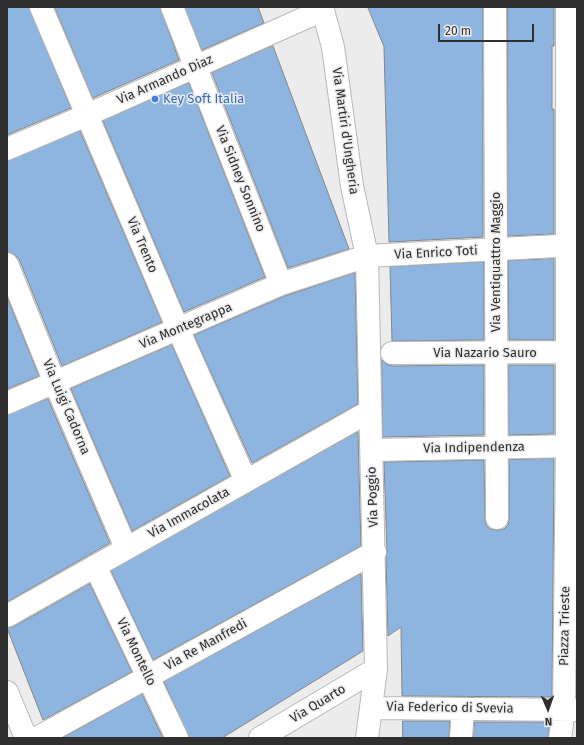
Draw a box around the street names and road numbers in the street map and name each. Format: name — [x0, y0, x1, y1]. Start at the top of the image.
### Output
street label: Via Armando Diaz — [115, 52, 215, 108]
street label: Via Martiri d'Ungheria — [328, 66, 362, 196]
street label: Via Sidney Sonnino — [212, 124, 268, 234]
street label: Via Ventiquattro Maggio — [488, 192, 504, 332]
street label: Via Trento — [123, 215, 161, 275]
street label: Via Enrico Toti — [394, 243, 478, 263]
street label: Via Montegrappa — [137, 299, 235, 353]
street label: Via Nazario Sauro — [433, 345, 537, 361]
street label: Via Luigi Cadorna — [39, 357, 93, 457]
street label: Via Indipendenza — [423, 439, 525, 457]
street label: Via Poggio — [364, 466, 382, 528]
street label: Via Immacolata — [146, 484, 232, 542]
street label: Piazza Trieste — [557, 586, 573, 666]
street label: Via Montello — [113, 616, 159, 688]
street label: Via Re Manfredi — [162, 616, 250, 674]
street label: Via Quarto — [287, 681, 349, 727]
street label: Via Federico di Svevia — [386, 699, 514, 717]

